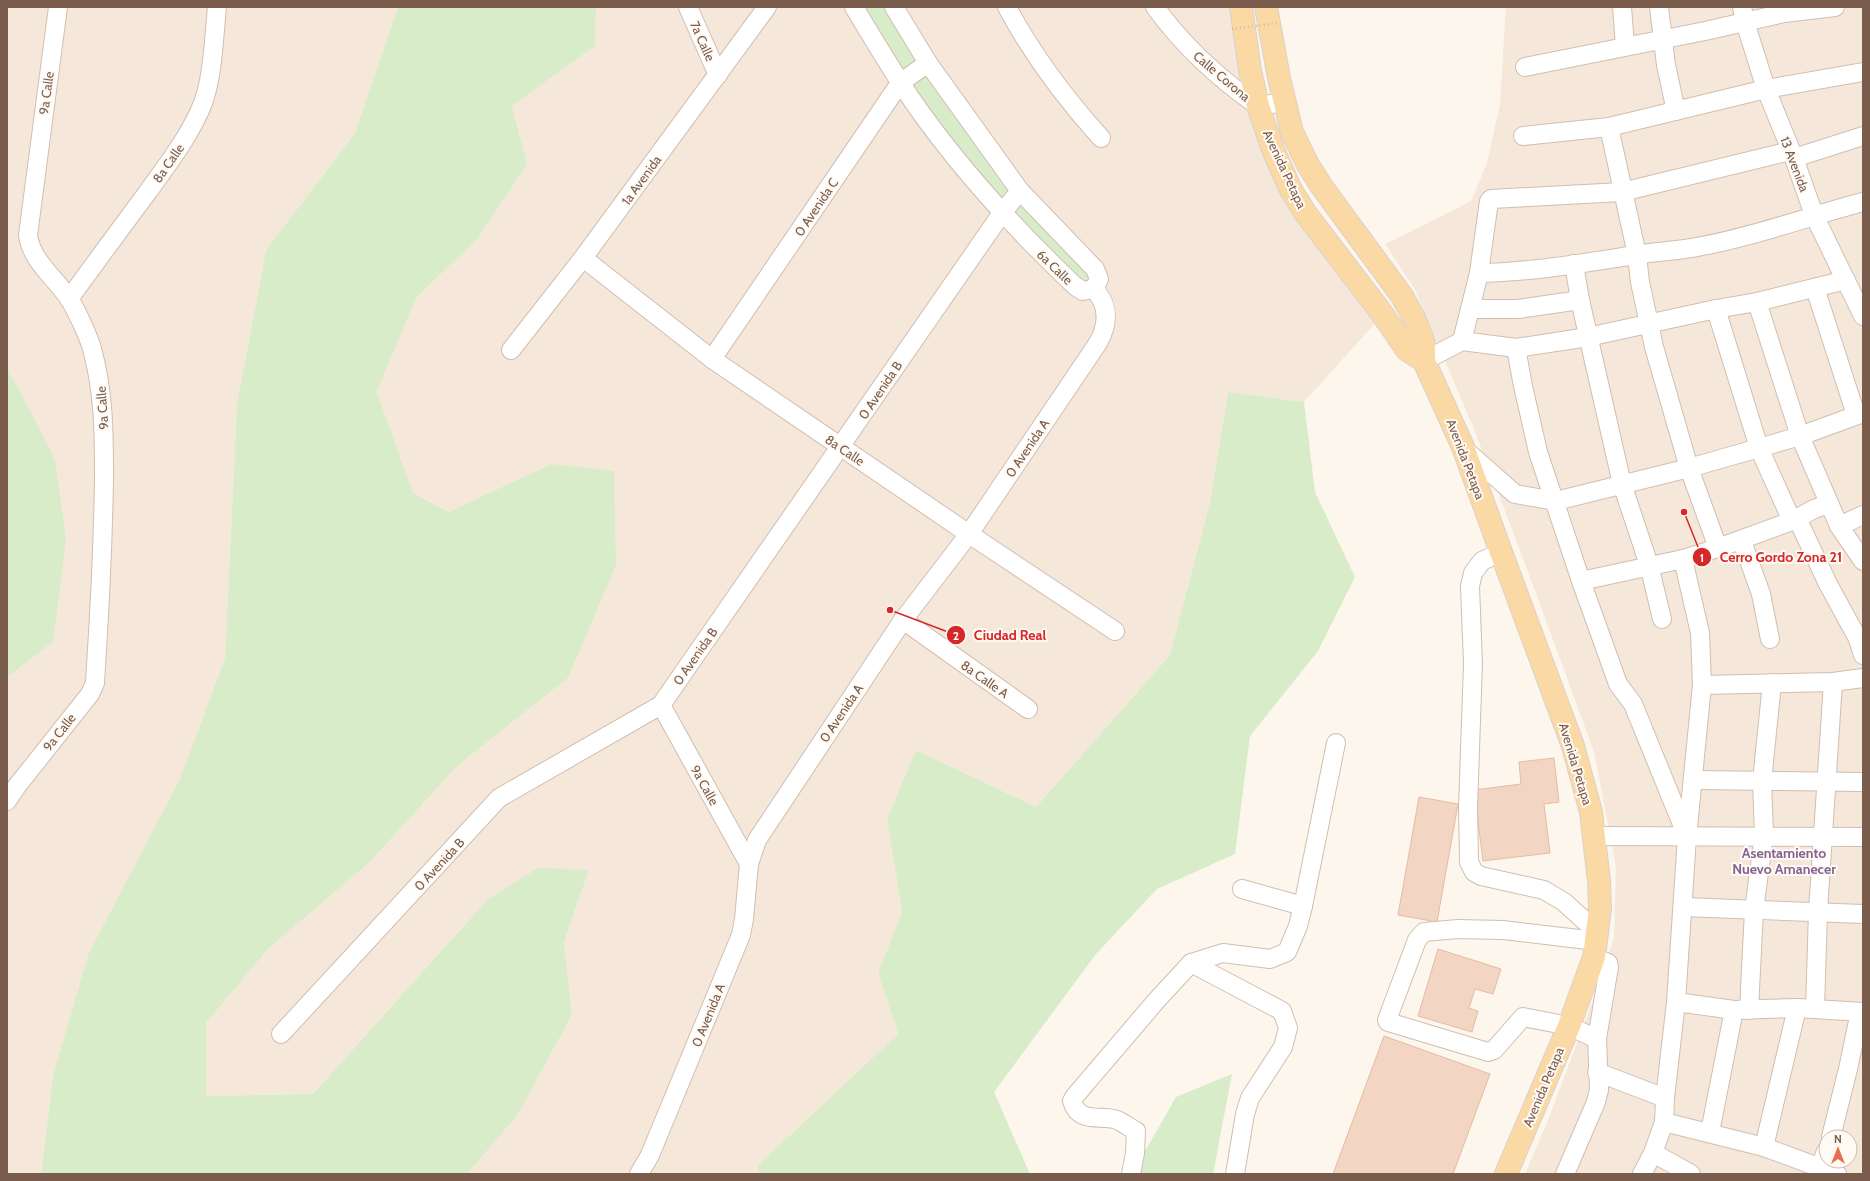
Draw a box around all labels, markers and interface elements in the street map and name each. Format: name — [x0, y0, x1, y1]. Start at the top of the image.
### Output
street label: 7a Calle — [687, 18, 719, 64]
street label: Calle Corona — [1190, 48, 1254, 105]
street label: 9a Calle — [35, 70, 57, 116]
street label: Avenida Petapa — [1260, 127, 1311, 212]
street label: 13 Avenida — [1777, 134, 1813, 195]
street label: 8a Calle — [149, 140, 187, 186]
street label: 1a Avenida — [618, 151, 665, 208]
street label: 0 Avenida C — [791, 175, 841, 239]
street label: 6a Calle — [1034, 246, 1076, 288]
street label: 0 Avenida B — [855, 358, 905, 422]
street label: 9a Calle — [92, 385, 111, 430]
street label: 0 Avenida A — [1002, 416, 1052, 480]
street label: Avenida Petapa — [1443, 416, 1489, 502]
street label: 8a Calle — [822, 431, 868, 469]
callout: Cerro Gordo Zona 21 — [1692, 544, 1850, 570]
text: Cerro Gordo Zona 21 — [1720, 548, 1842, 566]
text: 1 — [1700, 550, 1704, 565]
callout: Ciudad Real — [946, 622, 1054, 648]
street label: 0 Avenida B — [669, 624, 721, 688]
text: Ciudad Real — [974, 626, 1047, 644]
text: 2 — [953, 628, 959, 643]
street label: 8a Calle A — [958, 657, 1012, 701]
street label: 0 Avenida A — [816, 681, 866, 745]
street label: 9a Calle — [39, 710, 79, 754]
street label: Avenida Petapa — [1556, 721, 1596, 808]
street label: 9a Calle — [687, 762, 723, 808]
street label: 0 Avenida B — [410, 834, 468, 894]
district label: Asentamiento Nuevo Amanecer — [1732, 844, 1836, 878]
street label: 0 Avenida A — [688, 981, 728, 1049]
street label: Avenida Petapa — [1519, 1044, 1567, 1129]
north arrow — [1818, 1129, 1858, 1169]
text: N — [1834, 1132, 1842, 1146]

